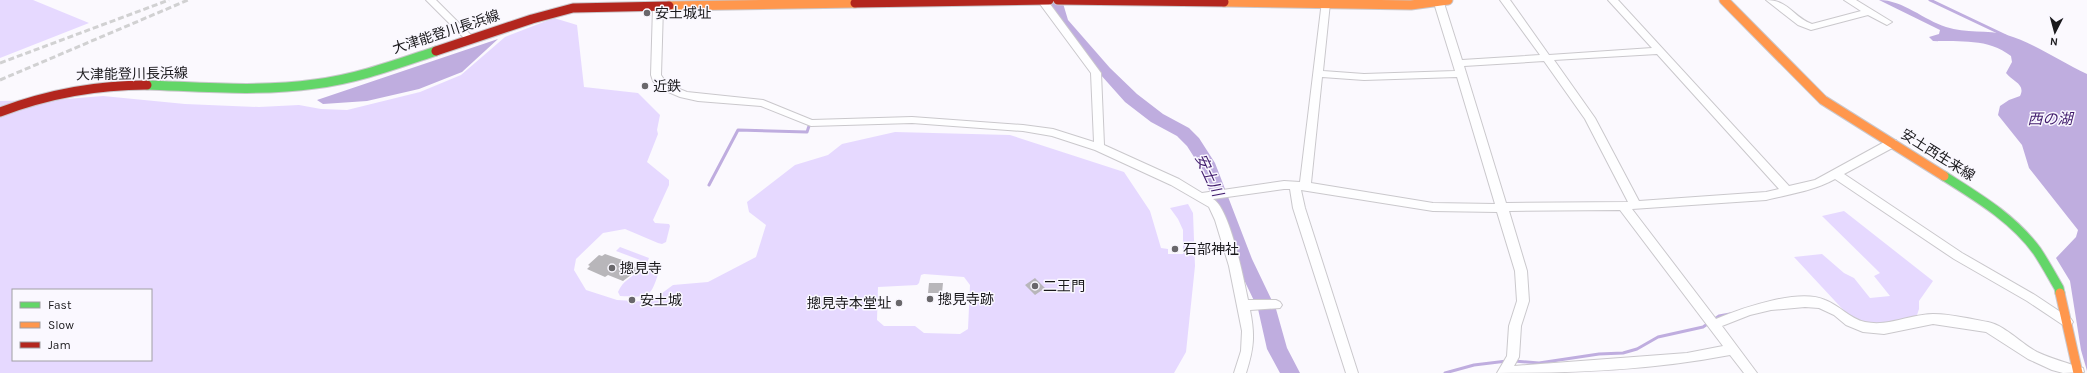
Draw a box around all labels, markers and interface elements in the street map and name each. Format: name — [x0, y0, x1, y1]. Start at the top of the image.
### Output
place label: 安土城址 — [655, 5, 711, 22]
street label: 大津能登川長浜線 — [390, 7, 502, 57]
marker: 安土城址 — [642, 8, 652, 18]
north arrow — [2035, 12, 2075, 52]
text: N — [2049, 35, 2059, 48]
street label: 大津能登川長浜線 — [76, 65, 188, 83]
place label: 近鉄 — [653, 78, 681, 95]
marker: 近鉄 — [640, 81, 650, 91]
water label: 西の湖 — [2027, 110, 2074, 128]
street label: 安土西生来線 — [1898, 126, 1978, 184]
water label: 安土川 — [1191, 151, 1228, 201]
place label: 石部神社 — [1183, 241, 1239, 258]
marker: 石部神社 — [1170, 244, 1180, 254]
place label: 摠見寺 — [620, 260, 662, 277]
marker: 摠見寺 — [607, 263, 617, 273]
place label: 二王門 — [1043, 278, 1085, 295]
marker: 二王門 — [1030, 281, 1040, 291]
legend — [12, 289, 152, 361]
place label: 摠見寺跡 — [938, 291, 994, 308]
place label: 安土城 — [640, 292, 682, 309]
marker: 摠見寺跡 — [925, 294, 935, 304]
marker: 安土城 — [627, 295, 637, 305]
place label: 摠見寺本堂址 — [807, 295, 891, 312]
text: Fast — [48, 298, 72, 312]
marker: 摠見寺本堂址 — [894, 298, 904, 308]
text: Slow — [48, 318, 74, 332]
text: Jam — [48, 338, 71, 352]

